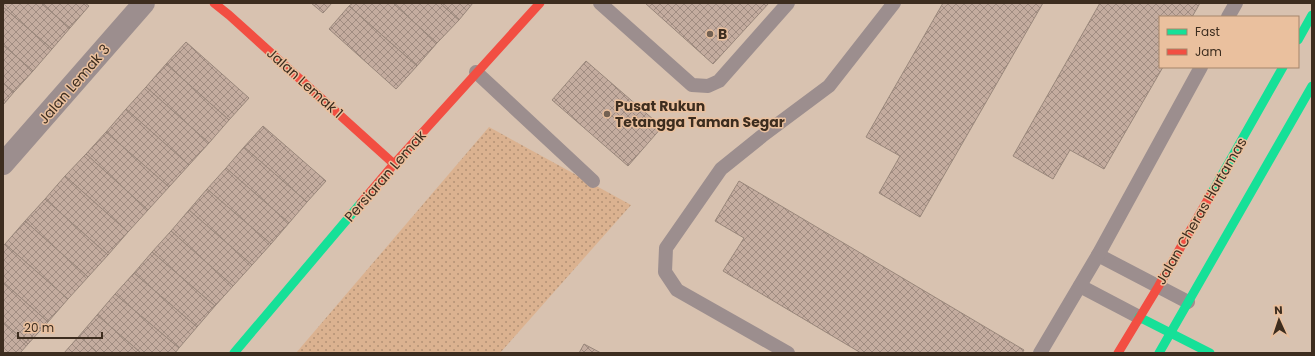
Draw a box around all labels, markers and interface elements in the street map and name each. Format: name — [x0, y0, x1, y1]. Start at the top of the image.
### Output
legend — [1159, 16, 1299, 68]
text: Fast — [1195, 23, 1220, 40]
place label: B — [718, 24, 727, 44]
marker: B — [705, 29, 715, 39]
street label: Jalan Lemak 3 — [34, 40, 114, 128]
street label: Jalan Lemak 1 — [262, 43, 348, 123]
text: Jam — [1195, 43, 1222, 60]
place label: Pusat Rukun Tetangga Taman Segar — [615, 96, 785, 132]
marker: Pusat Rukun Tetangga Taman Segar — [602, 109, 612, 119]
street label: Persiaran Lemak — [340, 125, 431, 226]
street label: Jalan Cheras Hartamas — [1151, 134, 1251, 288]
north arrow — [1259, 300, 1299, 340]
text: N — [1274, 302, 1283, 318]
scale bar — [18, 314, 102, 340]
text: 20 m — [24, 319, 54, 336]

